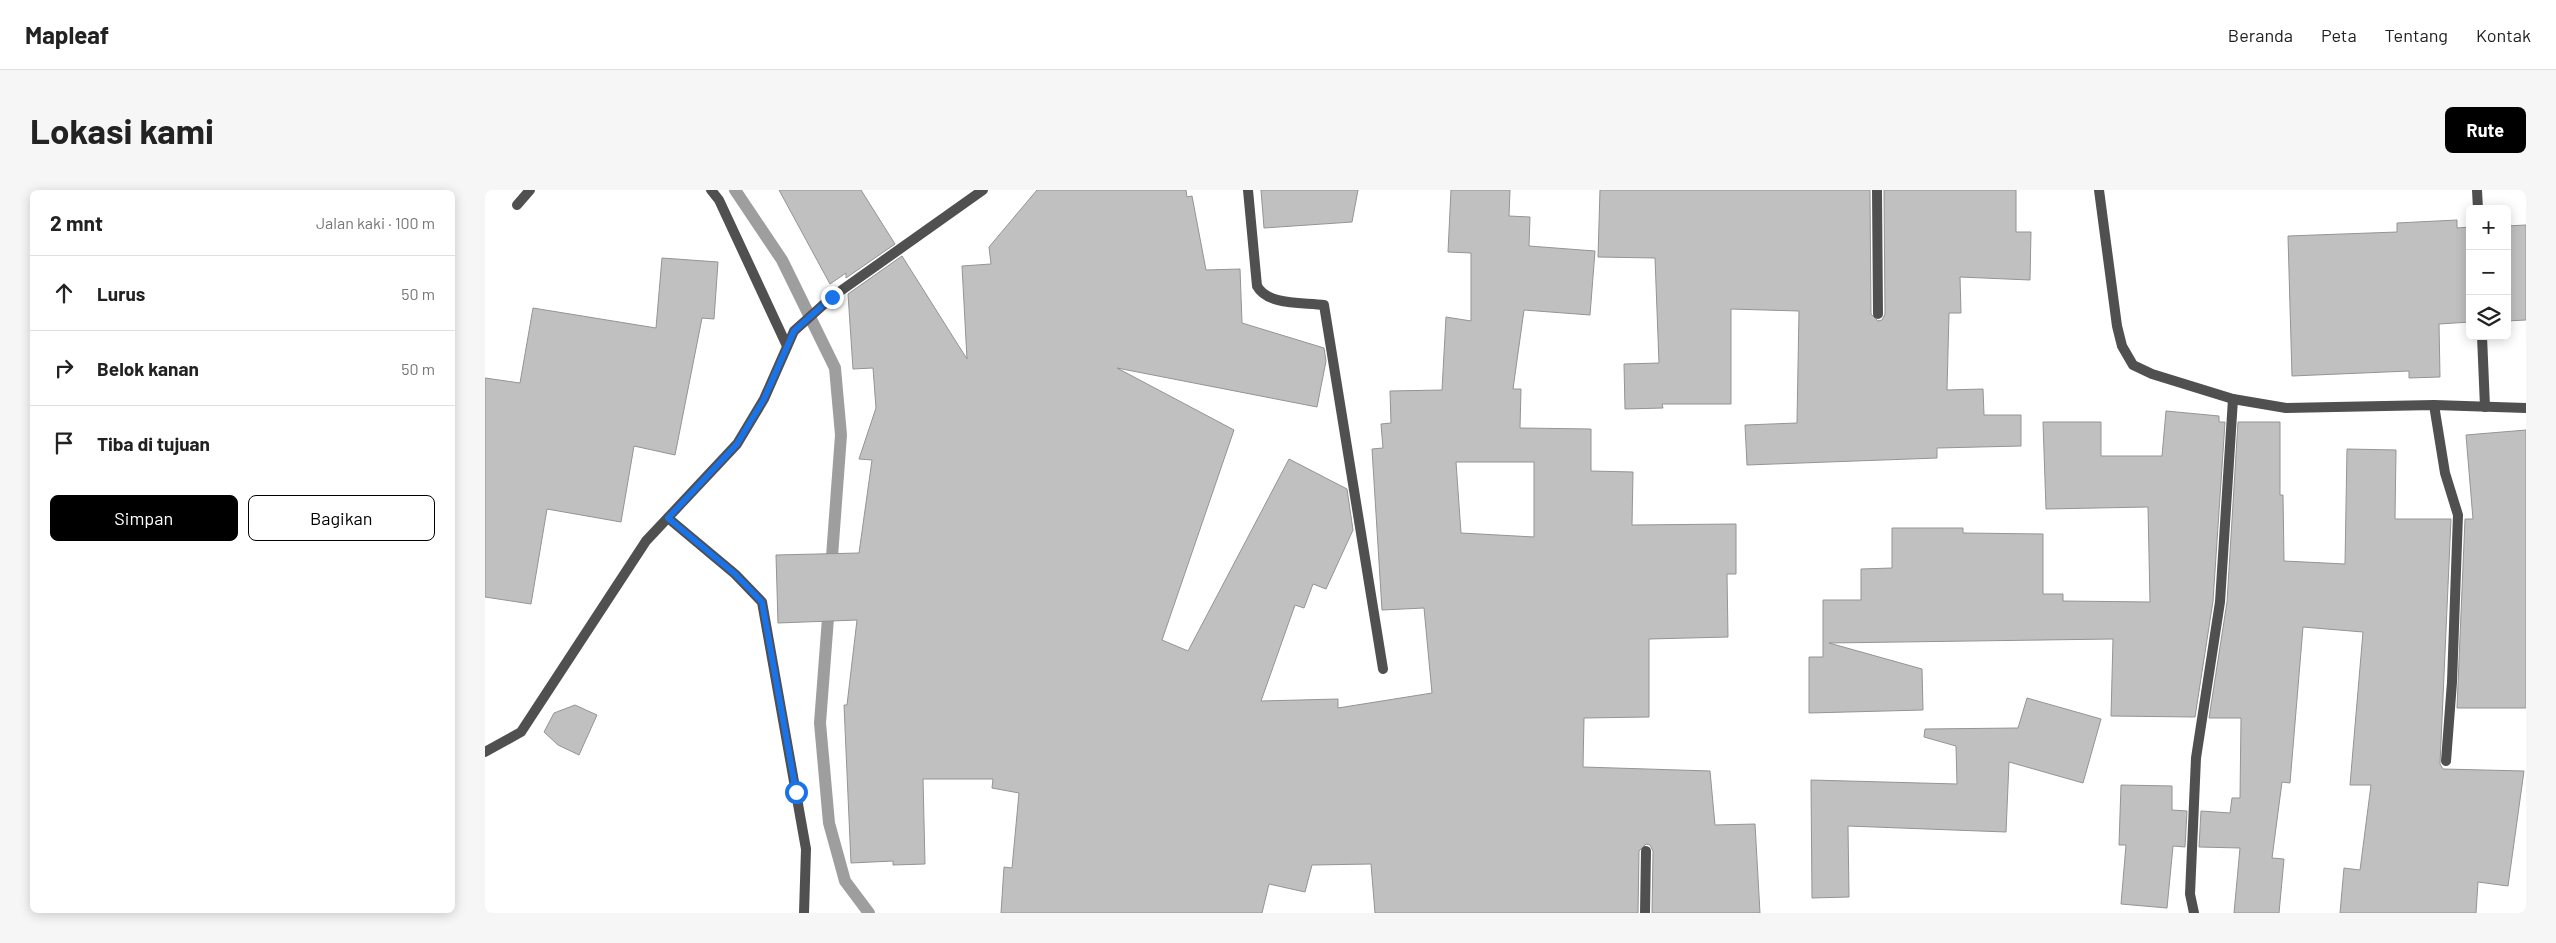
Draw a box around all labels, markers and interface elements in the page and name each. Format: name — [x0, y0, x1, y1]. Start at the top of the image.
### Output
text: Mapleaf — [25, 20, 109, 49]
text: Beranda — [2228, 24, 2293, 46]
text: Peta — [2321, 24, 2357, 46]
text: Tentang — [2385, 24, 2448, 46]
text: Kontak — [2476, 24, 2531, 46]
button: Rute — [2445, 107, 2526, 153]
text: Lokasi kami — [30, 109, 214, 151]
map controls — [2466, 205, 2511, 340]
button: + — [2466, 205, 2511, 250]
text: 2 mnt — [50, 210, 103, 235]
text: Jalan kaki · 100 m — [316, 213, 435, 232]
button: − — [2466, 250, 2511, 295]
icon: ahead — [50, 279, 78, 307]
text: Lurus — [97, 282, 145, 305]
text: 50 m — [401, 284, 435, 303]
route end — [821, 286, 844, 309]
button: layers — [2466, 295, 2511, 340]
icon: right — [50, 354, 78, 382]
text: Belok kanan — [97, 357, 199, 380]
text: 50 m — [401, 359, 435, 378]
icon: arrive — [50, 429, 78, 457]
text: Tiba di tujuan — [97, 432, 210, 455]
button: Simpan — [50, 495, 238, 541]
button: Bagikan — [248, 495, 435, 541]
route start — [785, 781, 808, 804]

